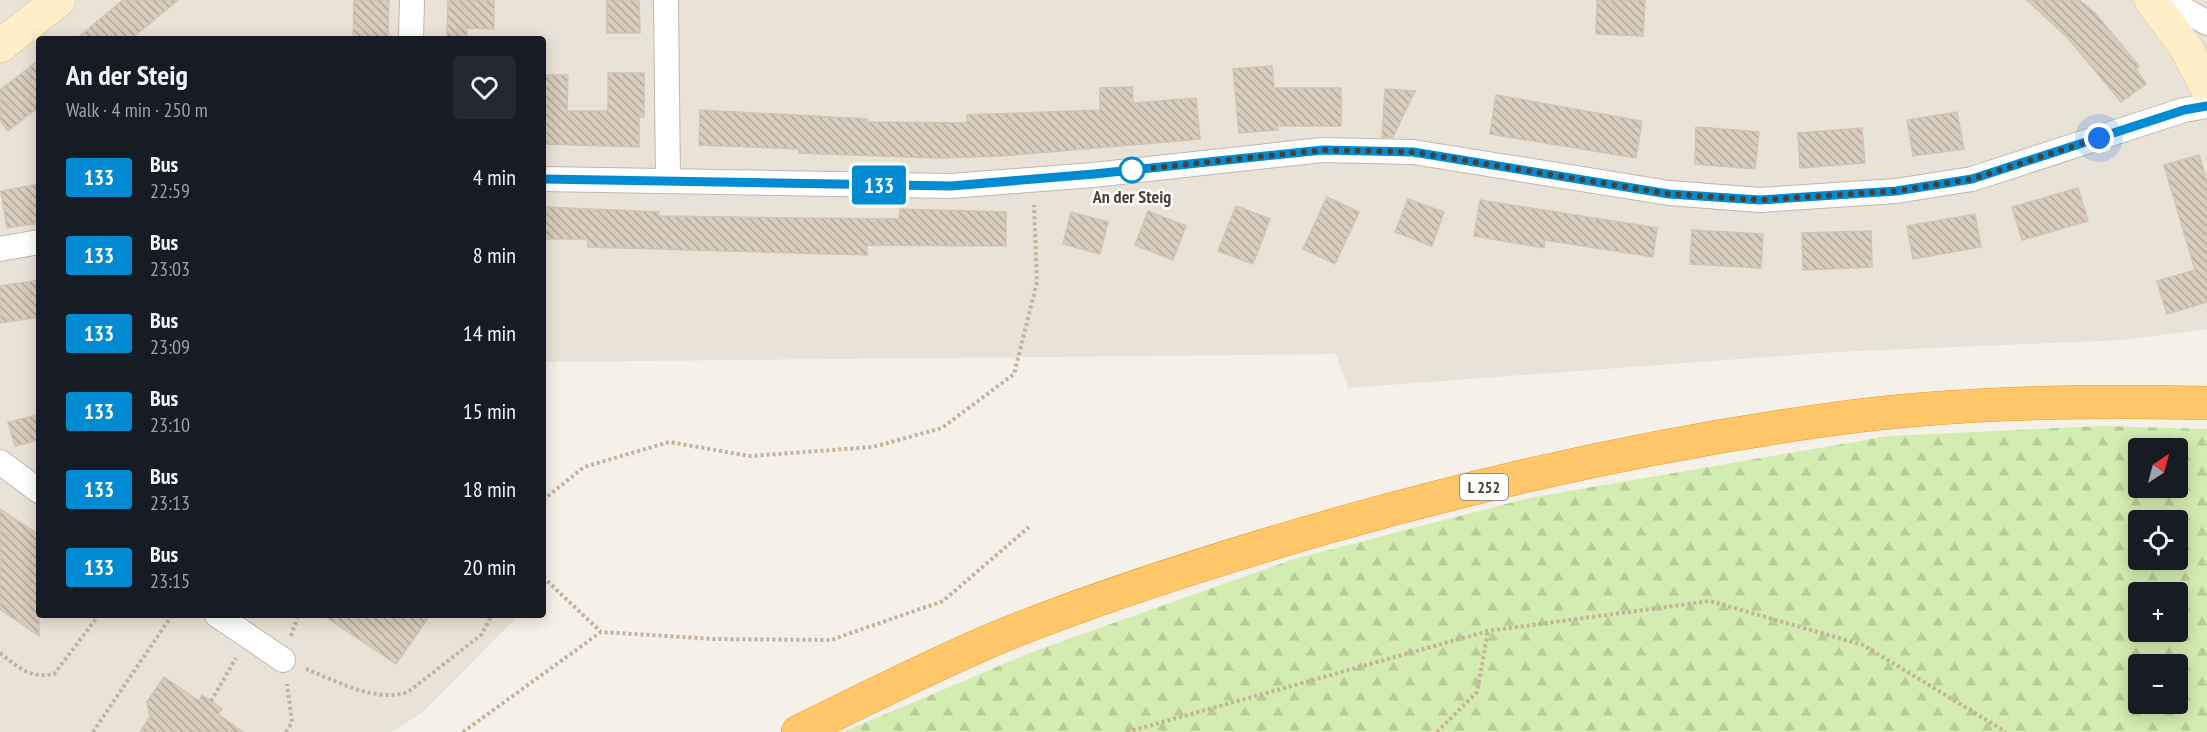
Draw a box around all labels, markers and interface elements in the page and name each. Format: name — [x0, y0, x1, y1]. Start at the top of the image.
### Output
text: An der Steig — [66, 56, 188, 93]
button: heart — [453, 56, 516, 119]
text: Walk · 4 min · 250 m — [66, 97, 208, 123]
your location — [2084, 123, 2114, 153]
text: Bus — [150, 150, 178, 178]
marker: An der Steig — [1119, 157, 1145, 183]
text: 4 min — [473, 163, 516, 191]
text: 133 — [84, 164, 114, 191]
line badge: 133 — [844, 166, 914, 204]
text: 133 — [864, 172, 894, 199]
text: 22:59 — [150, 178, 190, 204]
place label: An der Steig — [1092, 185, 1171, 208]
text: Bus — [150, 228, 178, 256]
text: 8 min — [473, 241, 516, 269]
text: 133 — [84, 242, 114, 269]
text: 23:03 — [150, 256, 190, 282]
text: Bus — [150, 306, 178, 334]
text: 14 min — [463, 319, 516, 347]
text: 133 — [84, 320, 114, 347]
text: 23:09 — [150, 334, 190, 360]
text: Bus — [150, 384, 178, 412]
text: 15 min — [463, 397, 516, 425]
text: 133 — [84, 398, 114, 425]
text: 23:10 — [150, 412, 190, 438]
north arrow — [2128, 438, 2188, 498]
map controls — [2128, 438, 2188, 714]
text: Bus — [150, 462, 178, 490]
road number: L 252 — [1460, 474, 1508, 500]
text: 18 min — [463, 475, 516, 503]
text: 133 — [84, 476, 114, 503]
text: 23:13 — [150, 490, 190, 516]
button: locate — [2128, 510, 2188, 570]
text: Bus — [150, 540, 178, 568]
text: 20 min — [463, 553, 516, 581]
text: 133 — [84, 554, 114, 581]
text: 23:15 — [150, 568, 190, 594]
button: + — [2128, 582, 2188, 642]
button: − — [2128, 654, 2188, 714]

